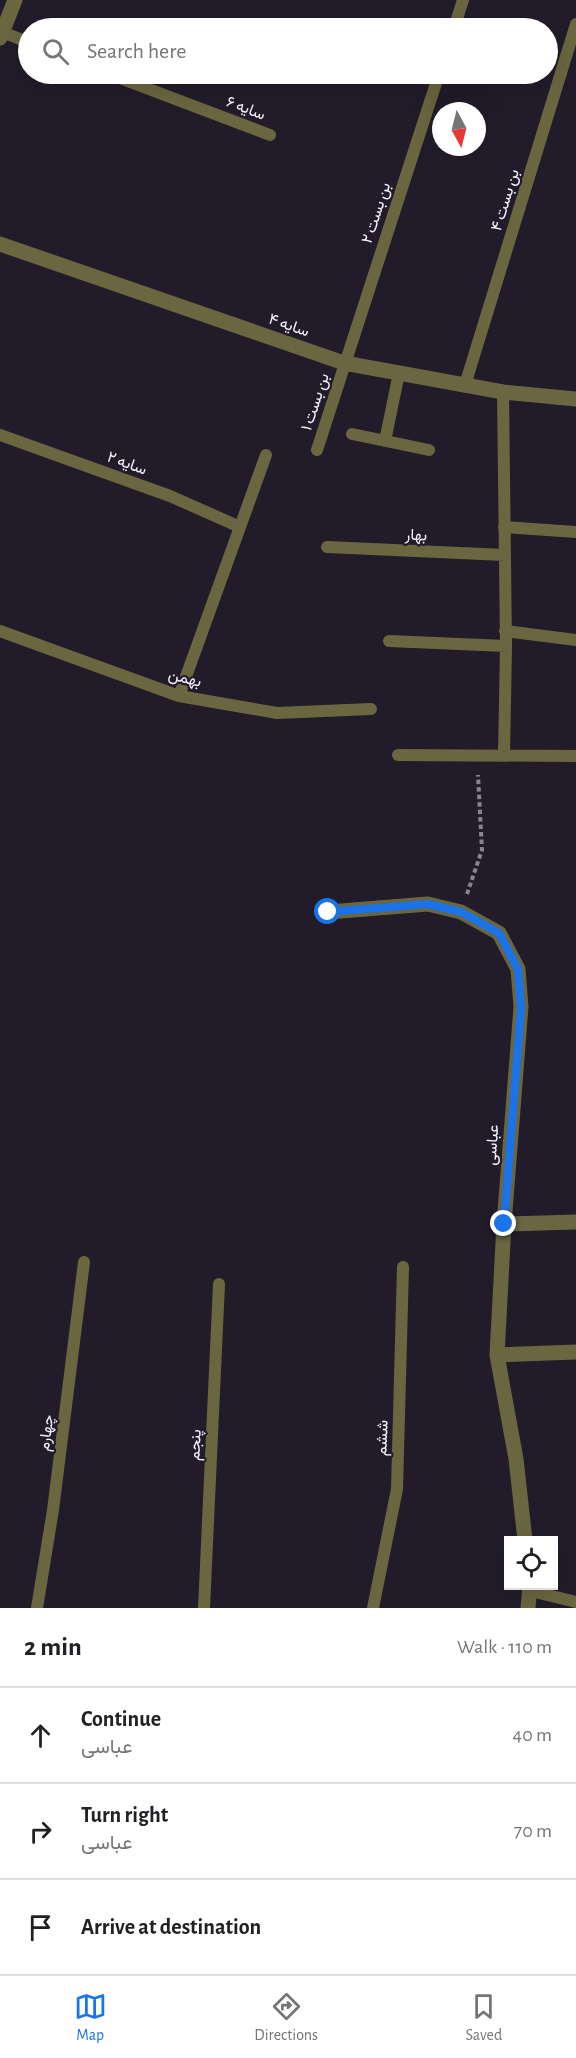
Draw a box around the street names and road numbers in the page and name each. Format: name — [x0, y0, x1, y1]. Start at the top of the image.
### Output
street label: سایه ۶ — [224, 93, 268, 124]
street label: بن بست ۴ — [488, 167, 524, 233]
street label: بن بست ۲ — [359, 181, 395, 246]
street label: سایه ۴ — [266, 311, 311, 340]
street label: بن بست ۱ — [298, 371, 334, 433]
street label: سایه ۲ — [105, 448, 149, 478]
street label: بهار — [403, 527, 427, 545]
street label: بهمن — [166, 666, 203, 692]
street label: عباسی — [483, 1124, 503, 1166]
street label: چهارم — [36, 1414, 59, 1453]
street label: ششم — [373, 1420, 393, 1456]
street label: پنجم — [186, 1429, 207, 1461]

